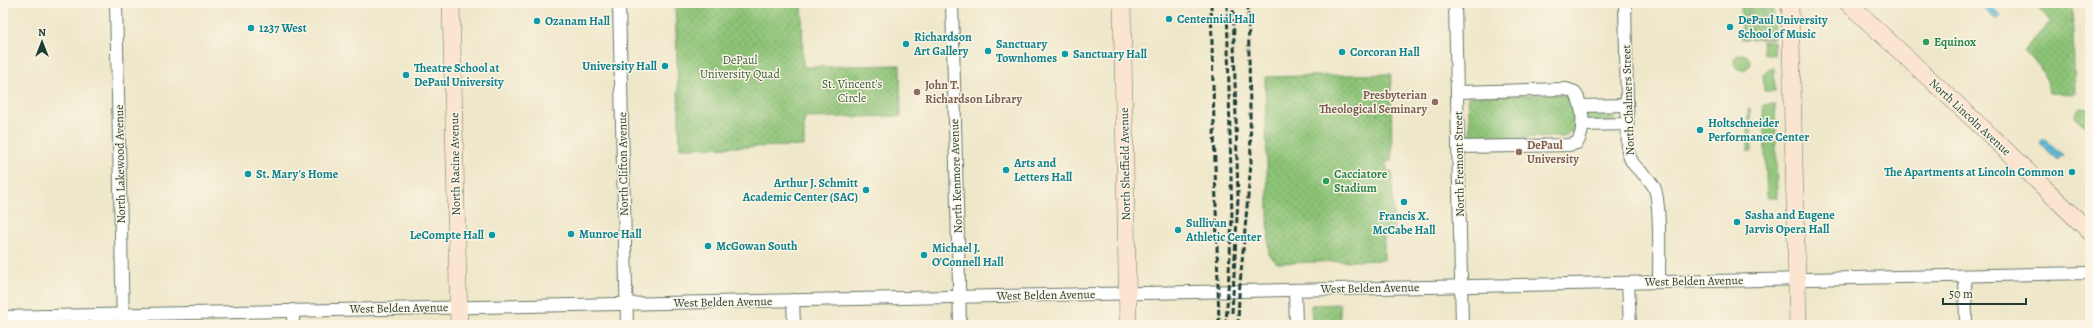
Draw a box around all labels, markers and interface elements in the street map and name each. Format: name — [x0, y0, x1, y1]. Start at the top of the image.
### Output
place label: Centennial Hall — [1177, 11, 1256, 27]
place label: DePaul University School of Music — [1738, 12, 1828, 42]
place label: Ozanam Hall — [545, 13, 611, 29]
marker: Centennial Hall — [1164, 14, 1174, 24]
marker: Ozanam Hall — [532, 16, 542, 26]
place label: 1237 West — [259, 20, 307, 36]
north arrow — [22, 22, 62, 62]
marker: DePaul University School of Music — [1725, 22, 1735, 32]
marker: 1237 West — [246, 23, 256, 33]
text: N — [38, 25, 46, 40]
place label: Richardson Art Gallery — [913, 29, 972, 59]
place label: Equinox — [1934, 34, 1976, 50]
place label: Sanctuary Townhomes — [996, 36, 1057, 66]
marker: Equinox — [1921, 37, 1931, 47]
marker: Richardson Art Gallery — [901, 39, 911, 49]
place label: Corcoran Hall — [1350, 44, 1421, 60]
street label: North Chalmers Street — [1618, 44, 1638, 156]
marker: Sanctuary Townhomes — [983, 46, 993, 56]
place label: Sanctuary Hall — [1073, 46, 1148, 62]
marker: Corcoran Hall — [1337, 47, 1347, 57]
marker: Sanctuary Hall — [1060, 49, 1070, 59]
park label: DePaul University Quad — [700, 52, 780, 82]
place label: University Hall — [582, 58, 658, 74]
place label: Theatre School at DePaul University — [414, 60, 504, 90]
marker: University Hall — [660, 61, 670, 71]
marker: Theatre School at DePaul University — [401, 70, 411, 80]
street label: North Lincoln Avenue — [1926, 75, 2014, 159]
park label: St. Vincent's Circle — [822, 76, 883, 106]
place label: John T. Richardson Library — [925, 77, 1022, 107]
marker: John T. Richardson Library — [912, 87, 922, 97]
place label: Presbyterian Theological Seminary — [1319, 87, 1427, 117]
marker: Presbyterian Theological Seminary — [1430, 97, 1440, 107]
street label: North Lakewood Avenue — [111, 104, 129, 224]
street label: North Sheffield Avenue — [1116, 107, 1134, 221]
street label: North Fremont Street — [1450, 111, 1468, 217]
street label: North Racine Avenue — [446, 112, 464, 216]
street label: North Clifton Avenue — [614, 112, 632, 216]
place label: Holtschneider Performance Center — [1708, 115, 1809, 145]
street label: North Kenmore Avenue — [946, 118, 966, 234]
marker: Holtschneider Performance Center — [1695, 125, 1705, 135]
place label: DePaul University — [1527, 137, 1579, 167]
marker: DePaul University — [1514, 147, 1524, 157]
place label: Arts and Letters Hall — [1013, 155, 1073, 185]
place label: The Apartments at Lincoln Common — [1884, 164, 2064, 180]
marker: Arts and Letters Hall — [1001, 165, 1011, 175]
place label: St. Mary's Home — [256, 166, 339, 182]
place label: Cacciatore Stadium — [1334, 166, 1388, 196]
marker: The Apartments at Lincoln Common — [2067, 167, 2077, 177]
marker: St. Mary's Home — [243, 169, 253, 179]
place label: Arthur J. Schmitt Academic Center (SAC) — [742, 175, 858, 205]
marker: Cacciatore Stadium — [1321, 176, 1331, 186]
marker: Arthur J. Schmitt Academic Center (SAC) — [861, 185, 871, 195]
marker: Francis X. McCabe Hall — [1399, 197, 1409, 207]
place label: Sasha and Eugene Jarvis Opera Hall — [1745, 207, 1835, 237]
place label: Francis X. McCabe Hall — [1373, 208, 1436, 238]
place label: Sullivan Athletic Center — [1185, 215, 1261, 245]
marker: Sasha and Eugene Jarvis Opera Hall — [1732, 217, 1742, 227]
marker: Sullivan Athletic Center — [1173, 225, 1183, 235]
place label: Munroe Hall — [579, 226, 643, 242]
place label: LeCompte Hall — [410, 227, 485, 243]
marker: Munroe Hall — [566, 229, 576, 239]
marker: LeCompte Hall — [487, 230, 497, 240]
place label: McGowan South — [716, 238, 798, 254]
place label: Michael J. O'Connell Hall — [932, 240, 1004, 270]
marker: McGowan South — [703, 241, 713, 251]
marker: Michael J. O'Connell Hall — [919, 250, 929, 260]
street label: West Belden Avenue — [1644, 272, 1743, 290]
street label: West Belden Avenue — [1320, 279, 1419, 297]
scale bar — [1943, 280, 2026, 306]
street label: West Belden Avenue — [996, 286, 1095, 304]
text: 50 m — [1949, 286, 1973, 302]
street label: West Belden Avenue — [673, 293, 772, 311]
street label: West Belden Avenue — [349, 299, 448, 317]

